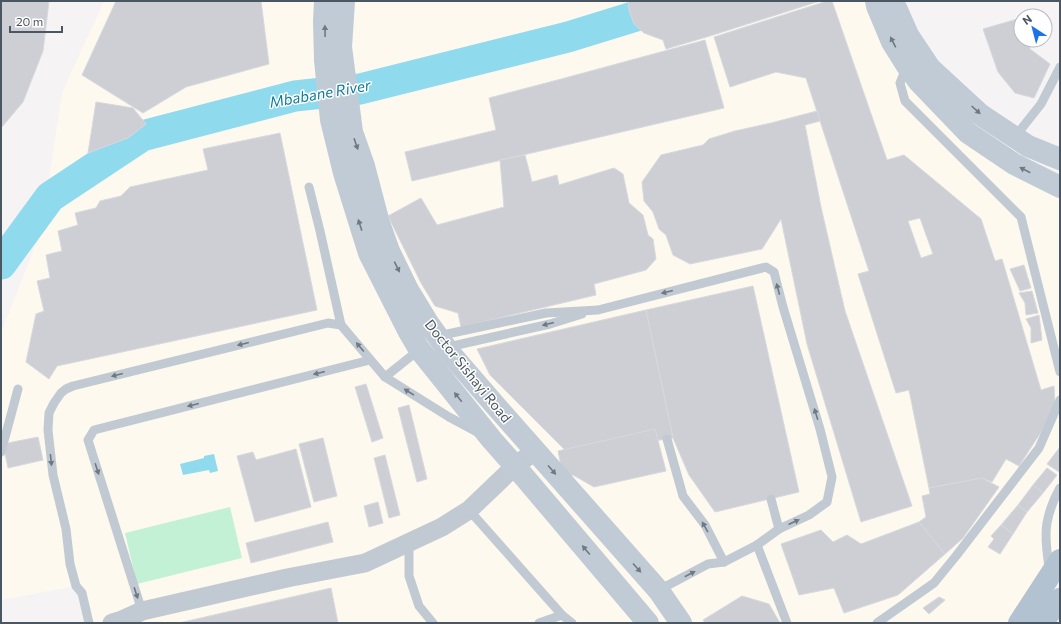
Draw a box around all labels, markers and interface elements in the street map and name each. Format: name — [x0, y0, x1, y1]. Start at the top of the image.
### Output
scale bar — [10, 8, 62, 34]
north arrow — [1013, 8, 1053, 48]
text: N — [1020, 12, 1034, 27]
text: 20 m — [16, 14, 43, 28]
one-way arrow — [321, 25, 328, 37]
one-way arrow — [890, 37, 896, 48]
water label: Mbabane River — [268, 75, 373, 111]
one-way arrow — [971, 105, 981, 115]
one-way arrow — [353, 139, 359, 151]
one-way arrow — [1019, 166, 1031, 173]
one-way arrow — [357, 218, 363, 230]
one-way arrow — [394, 262, 400, 273]
one-way arrow — [775, 283, 781, 296]
one-way arrow — [661, 289, 673, 295]
street label: Doctor Sishayi Road — [422, 316, 515, 426]
one-way arrow — [541, 322, 554, 328]
one-way arrow — [237, 341, 249, 347]
one-way arrow — [355, 342, 364, 353]
one-way arrow — [313, 370, 325, 376]
one-way arrow — [111, 373, 123, 379]
one-way arrow — [404, 388, 415, 396]
one-way arrow — [453, 392, 462, 403]
one-way arrow — [187, 402, 199, 408]
one-way arrow — [812, 408, 818, 420]
one-way arrow — [48, 454, 55, 466]
one-way arrow — [94, 463, 100, 475]
one-way arrow — [547, 465, 556, 475]
one-way arrow — [788, 519, 799, 525]
one-way arrow — [702, 521, 709, 533]
one-way arrow — [582, 545, 591, 556]
one-way arrow — [633, 562, 642, 573]
one-way arrow — [684, 571, 696, 577]
one-way arrow — [134, 587, 140, 599]

